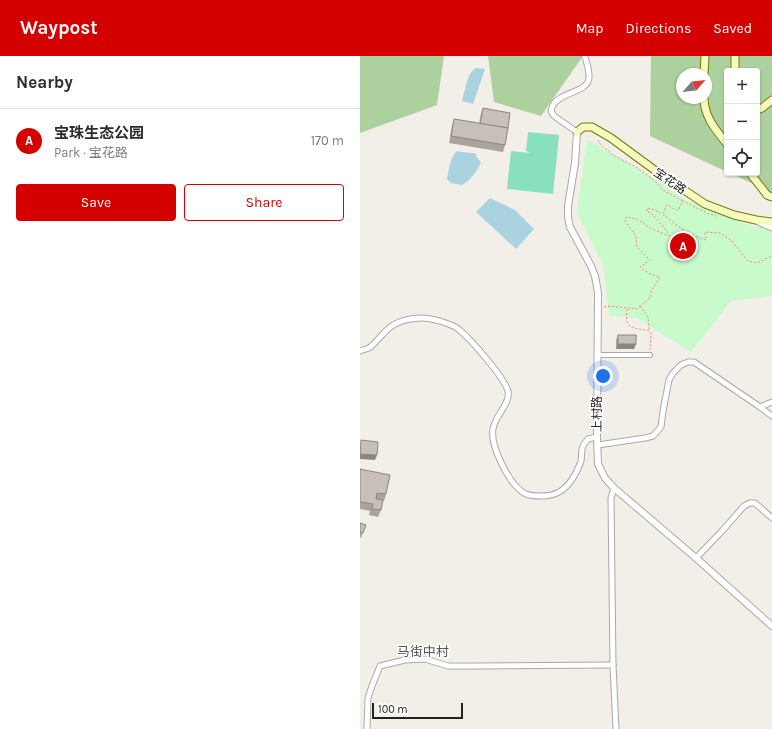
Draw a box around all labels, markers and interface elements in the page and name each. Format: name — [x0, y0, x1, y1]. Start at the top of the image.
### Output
text: Waypost — [20, 17, 98, 39]
text: Map — [576, 20, 604, 37]
text: Directions — [626, 20, 691, 37]
text: Saved — [713, 20, 752, 37]
north arrow — [676, 68, 712, 104]
map controls — [724, 68, 760, 176]
button: + — [724, 68, 760, 104]
text: Nearby — [16, 72, 73, 92]
button: − — [724, 104, 760, 140]
text: 宝珠生态公园 — [54, 124, 144, 142]
text: A — [25, 133, 33, 148]
text: 170 m — [311, 133, 344, 148]
button: locate — [724, 140, 760, 176]
text: Park · 宝花路 — [54, 145, 128, 160]
street label: 宝花路 — [651, 165, 689, 197]
button: Save — [16, 184, 176, 221]
button: Share — [184, 184, 344, 221]
pin: A — [670, 231, 696, 261]
your location — [593, 366, 613, 386]
street label: 上村路 — [590, 396, 604, 432]
district label: 马街中村 — [397, 644, 449, 659]
scale bar — [372, 701, 463, 720]
text: 100 m — [378, 703, 408, 716]

